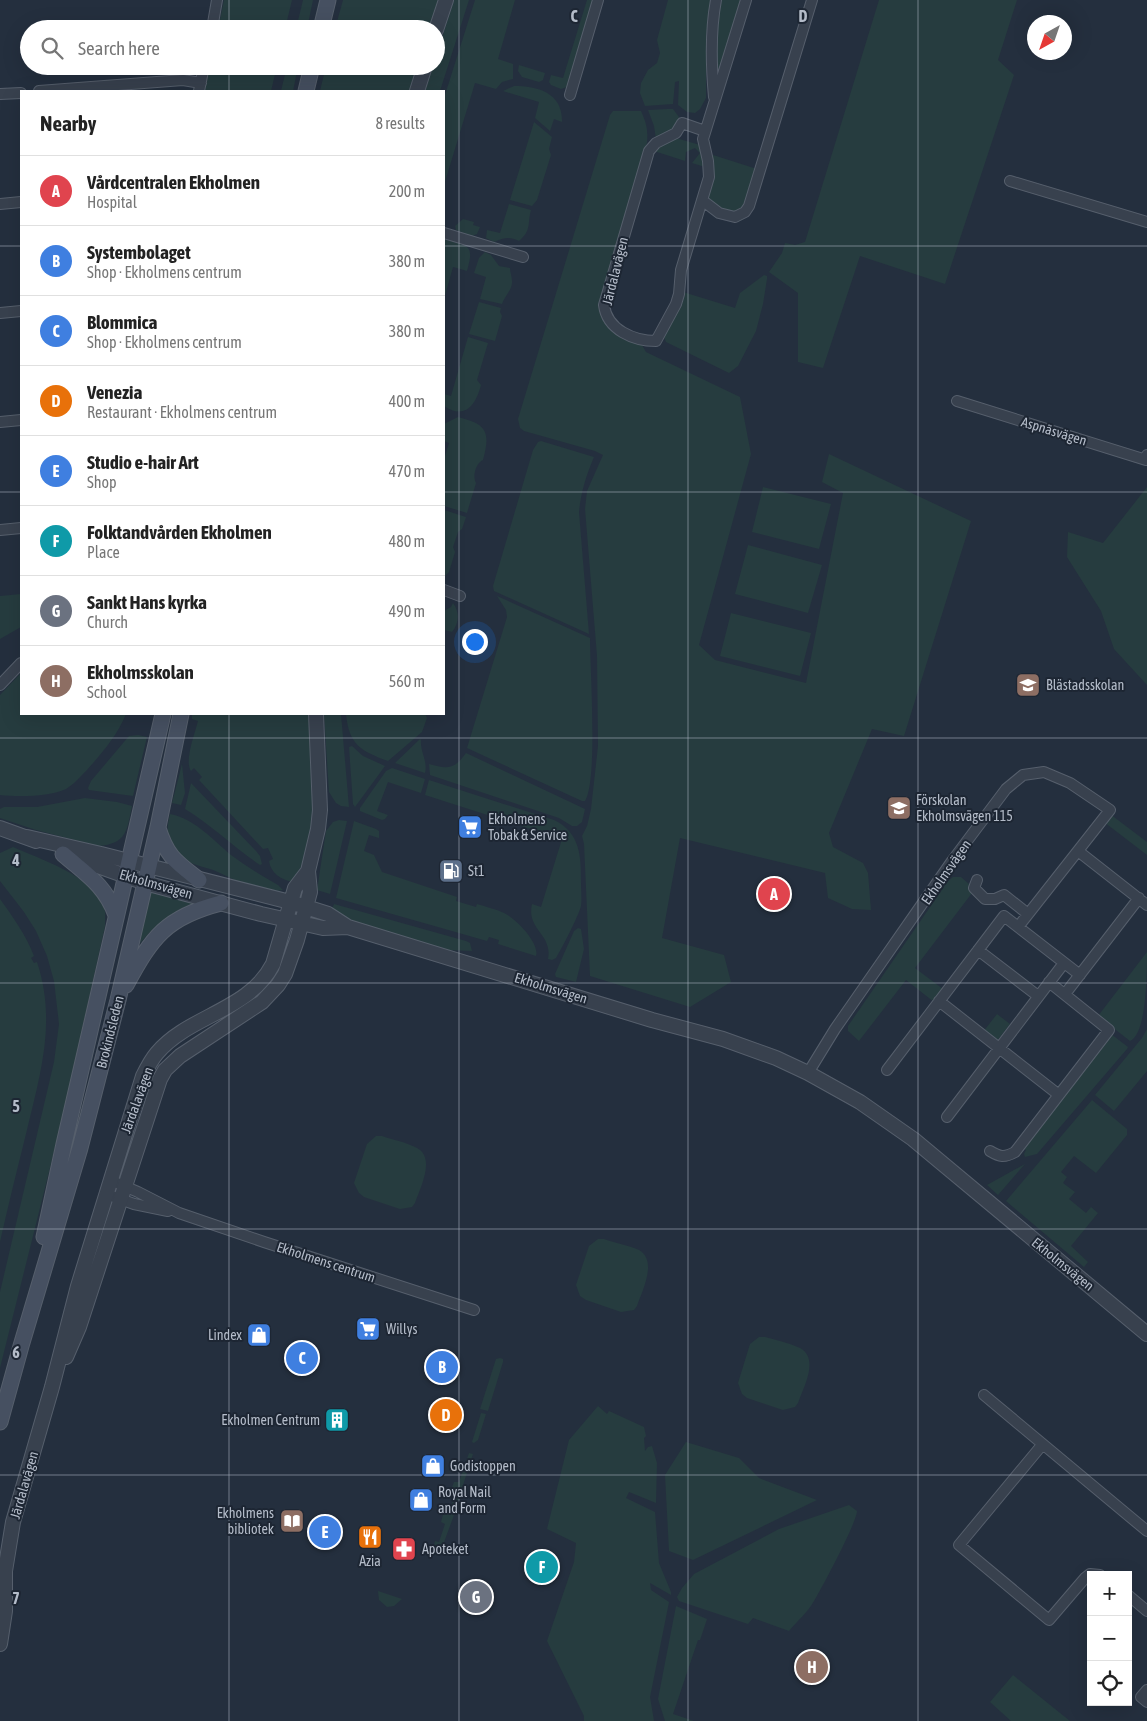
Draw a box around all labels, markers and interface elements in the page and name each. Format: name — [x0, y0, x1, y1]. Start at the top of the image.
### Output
text: C — [570, 7, 578, 25]
text: D — [799, 7, 808, 25]
north arrow — [1027, 15, 1072, 60]
search box — [20, 20, 445, 75]
icon: search — [38, 34, 66, 62]
text: Search here — [78, 37, 160, 59]
text: Nearby — [40, 111, 96, 135]
text: 8 results — [375, 114, 425, 132]
text: Vårdcentralen Ekholmen — [87, 171, 260, 193]
text: A — [52, 182, 60, 200]
text: 200 m — [389, 182, 425, 200]
text: Hospital — [87, 193, 137, 211]
street label: Järdalavägen — [599, 235, 631, 307]
text: Systembolaget — [87, 241, 191, 263]
text: B — [52, 252, 60, 270]
text: 380 m — [389, 252, 425, 270]
text: Shop · Ekholmens centrum — [87, 263, 242, 281]
text: Blommica — [87, 311, 157, 333]
text: C — [52, 322, 60, 340]
text: 380 m — [389, 322, 425, 340]
text: Shop · Ekholmens centrum — [87, 333, 242, 351]
text: Venezia — [87, 381, 142, 403]
text: D — [52, 392, 60, 410]
text: 400 m — [389, 392, 425, 410]
text: Restaurant · Ekholmens centrum — [87, 403, 277, 421]
street label: Aspnäsvägen — [1019, 413, 1089, 449]
text: Studio e-hair Art — [87, 451, 199, 473]
text: E — [53, 462, 59, 480]
text: 470 m — [389, 462, 425, 480]
text: Shop — [87, 473, 117, 491]
text: Folktandvården Ekholmen — [87, 521, 272, 543]
text: F — [53, 532, 59, 550]
text: 480 m — [389, 532, 425, 550]
text: Place — [87, 543, 120, 561]
text: Sankt Hans kyrka — [87, 591, 207, 613]
text: G — [52, 602, 60, 620]
text: 490 m — [389, 602, 425, 620]
text: Church — [87, 613, 128, 631]
your location — [462, 629, 488, 655]
text: Ekholmsskolan — [87, 661, 194, 683]
text: H — [51, 672, 61, 690]
text: 560 m — [389, 672, 425, 690]
school or university icon: Blästadsskolan — [1015, 672, 1041, 698]
place label: Blästadsskolan — [1046, 677, 1124, 693]
text: School — [87, 683, 127, 701]
place label: Förskolan Ekholmsvägen 115 — [916, 792, 1013, 824]
school or university icon: Förskolan Ekholmsvägen 115 — [886, 795, 912, 821]
place label: Ekholmens Tobak & Service — [488, 811, 567, 843]
supermarket icon: Ekholmens Tobak & Service — [457, 814, 483, 840]
street label: Ekholmsvägen — [918, 837, 974, 907]
text: 4 — [11, 851, 20, 869]
fuel station icon: St1 — [438, 858, 464, 884]
place label: St1 — [468, 863, 485, 879]
street label: Ekholmsvägen — [118, 866, 194, 902]
pin: A — [758, 875, 790, 913]
street label: Ekholmsvägen — [513, 969, 589, 1007]
street label: Brokindsleden — [93, 994, 127, 1070]
street label: Järdalavägen — [118, 1065, 156, 1135]
text: 5 — [12, 1097, 20, 1115]
street label: Ekholmsvägen — [1029, 1234, 1097, 1294]
street label: Ekholmens centrum — [275, 1239, 377, 1285]
supermarket icon: Willys — [355, 1316, 381, 1342]
place label: Willys — [386, 1321, 417, 1337]
shop icon: Lindex — [246, 1322, 272, 1348]
place label: Lindex — [208, 1327, 242, 1343]
pin: C — [286, 1339, 318, 1377]
text: 6 — [12, 1343, 20, 1361]
pin: B — [426, 1348, 458, 1386]
pin: D — [430, 1396, 462, 1434]
building icon: Ekholmen Centrum — [324, 1407, 350, 1433]
place label: Ekholmen Centrum — [221, 1412, 320, 1428]
street label: Järdalavägen — [7, 1449, 41, 1521]
shop icon: Godistoppen — [420, 1453, 446, 1479]
place label: Godistoppen — [450, 1458, 516, 1474]
place label: Royal Nail and Form — [438, 1484, 491, 1516]
shop icon: Royal Nail and Form — [408, 1487, 434, 1513]
place label: Ekholmens bibliotek — [217, 1505, 274, 1537]
library icon: Ekholmens bibliotek — [279, 1508, 305, 1534]
pin: E — [309, 1513, 341, 1551]
restaurant icon: Azia — [357, 1524, 383, 1550]
pharmacy icon: Apoteket — [391, 1536, 417, 1562]
place label: Apoteket — [422, 1541, 469, 1557]
pin: F — [526, 1548, 558, 1586]
place label: Azia — [359, 1553, 381, 1569]
map controls — [1087, 1571, 1132, 1706]
button: + — [1087, 1571, 1132, 1616]
pin: G — [460, 1578, 492, 1616]
text: 7 — [12, 1589, 20, 1607]
button: − — [1087, 1616, 1132, 1661]
pin: H — [796, 1648, 828, 1686]
button: locate — [1087, 1661, 1132, 1706]

